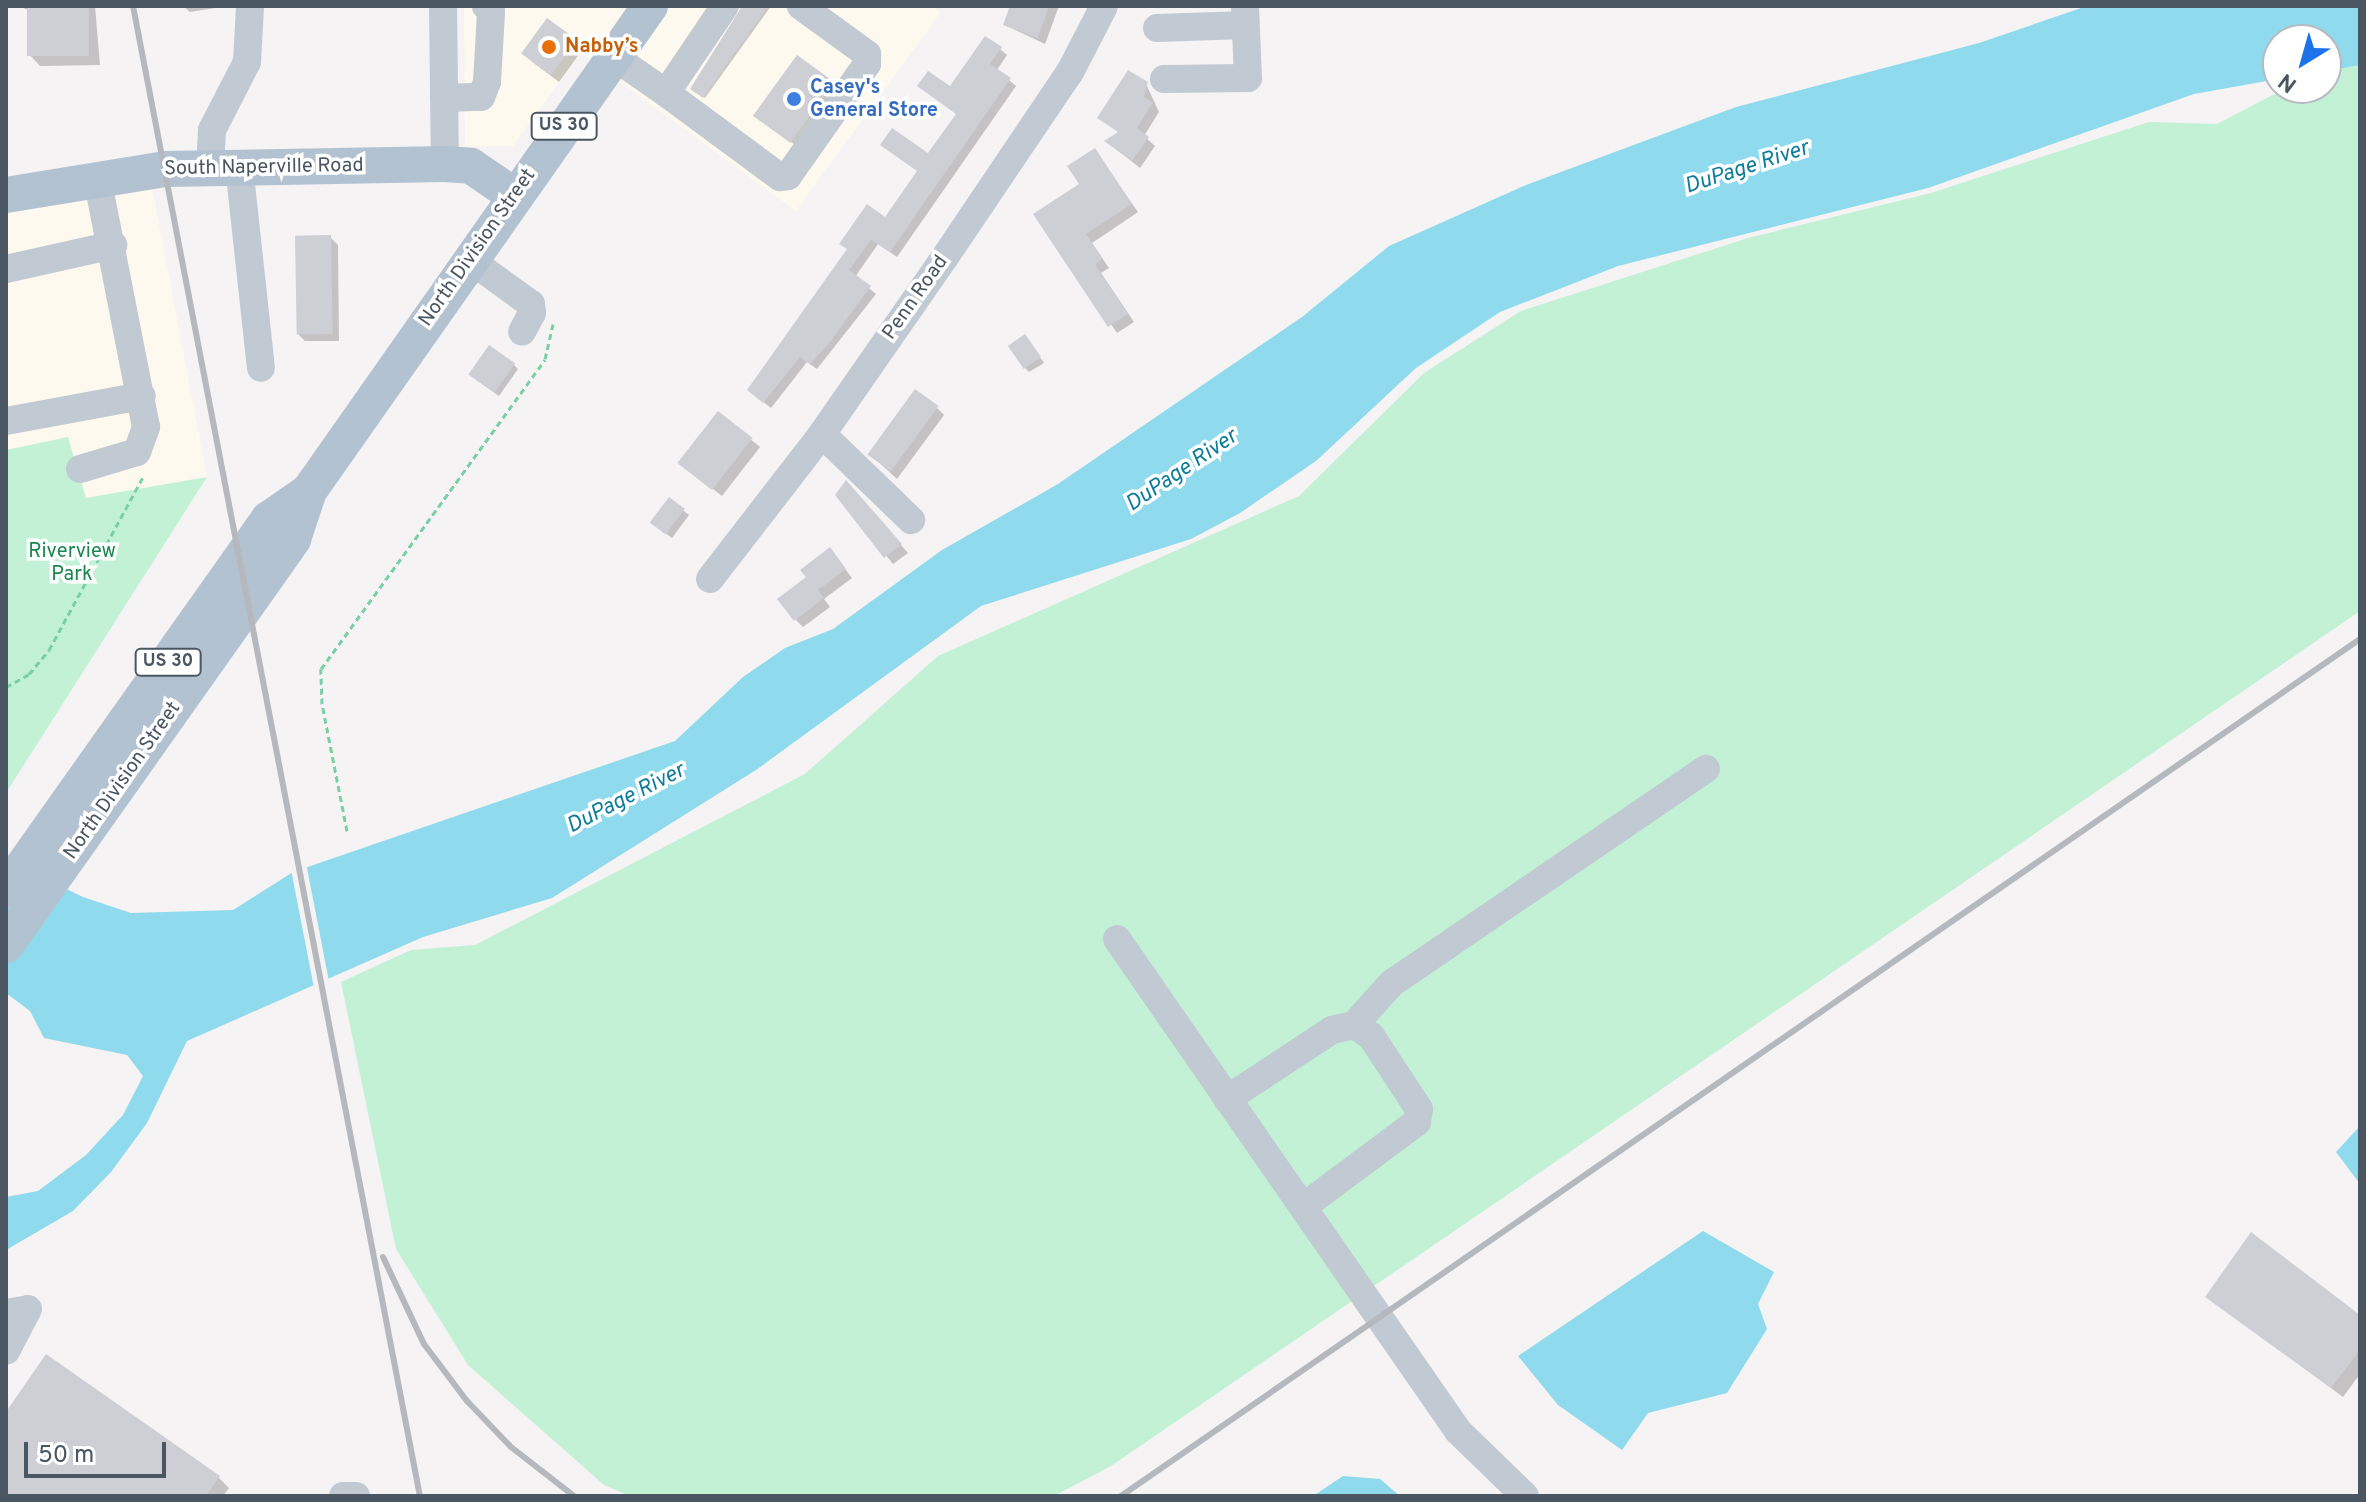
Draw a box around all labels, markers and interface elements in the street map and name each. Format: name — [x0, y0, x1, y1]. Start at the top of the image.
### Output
north arrow — [2262, 24, 2342, 104]
place label: Nabby’s — [565, 35, 639, 59]
marker: Nabby’s — [540, 38, 558, 56]
text: N — [2274, 66, 2303, 98]
place label: Casey's General Store — [810, 76, 938, 123]
marker: Casey's General Store — [785, 90, 803, 108]
road number: US 30 — [530, 112, 598, 140]
water label: DuPage River — [1682, 136, 1812, 200]
street label: South Naperville Road — [164, 154, 364, 182]
street label: North Division Street — [415, 165, 541, 331]
street label: Penn Road — [878, 251, 954, 345]
water label: DuPage River — [1121, 424, 1243, 518]
park label: Riverview Park — [28, 540, 116, 587]
road number: US 30 — [134, 648, 202, 676]
street label: North Division Street — [60, 698, 186, 864]
water label: DuPage River — [563, 758, 689, 840]
scale bar — [28, 1426, 170, 1476]
text: 50 m — [38, 1441, 94, 1471]

